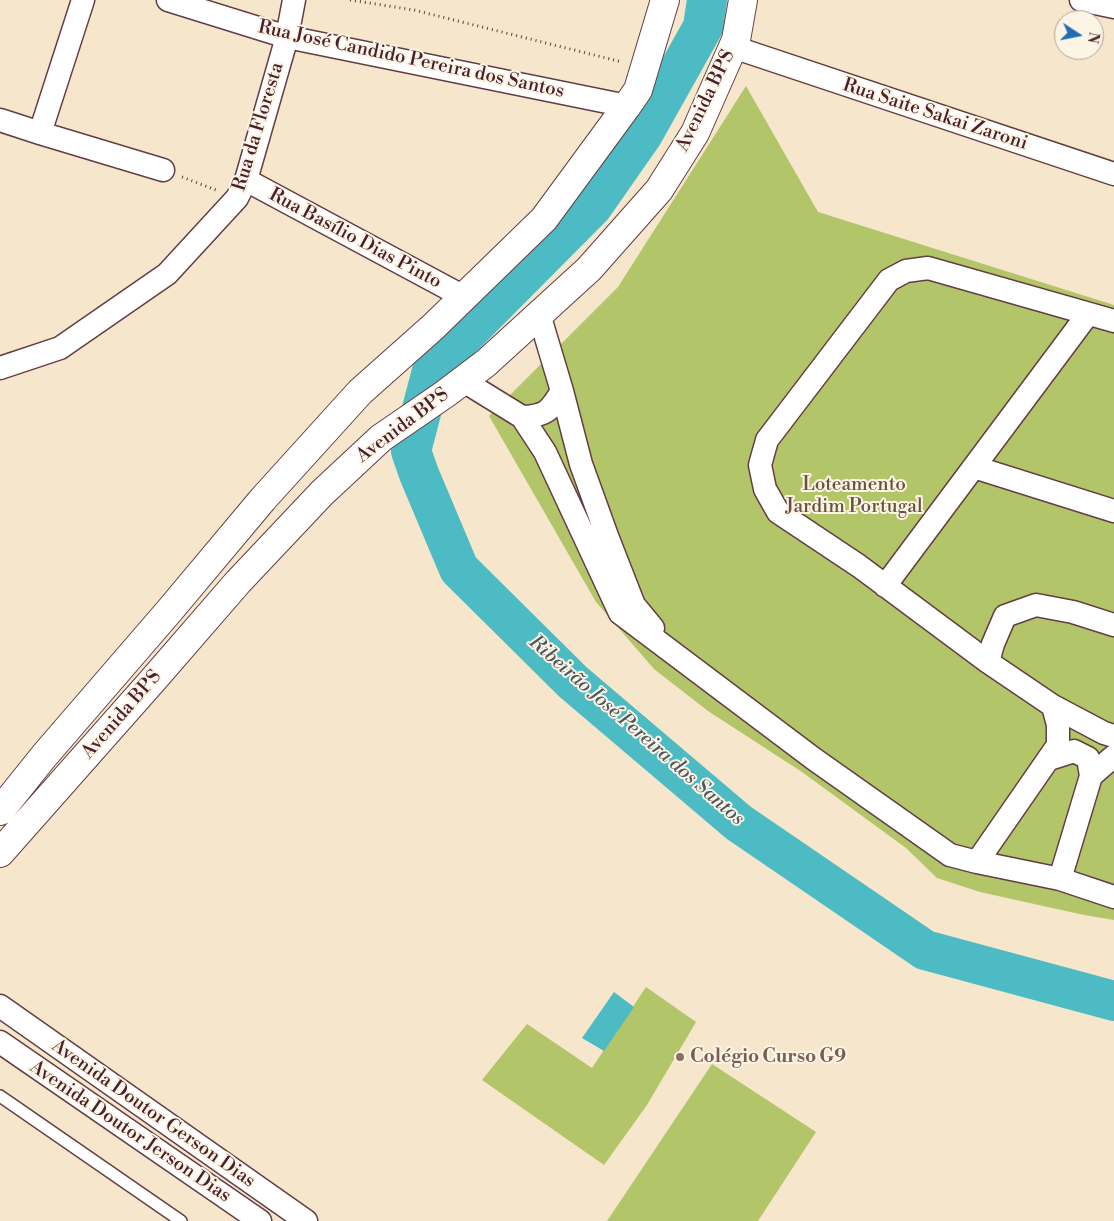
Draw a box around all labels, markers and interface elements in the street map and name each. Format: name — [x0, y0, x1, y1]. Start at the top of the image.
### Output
north arrow — [1054, 10, 1104, 60]
street label: Rua José Candido Pereira dos Santos — [256, 16, 566, 104]
text: N — [1083, 31, 1103, 45]
street label: Avenida BPS — [672, 47, 740, 155]
street label: Rua da Floresta — [229, 60, 289, 194]
street label: Rua Saite Sakai Zaroni — [840, 74, 1030, 156]
street label: Rua Basílio Dias Pinto — [265, 184, 445, 294]
street label: Avenida BPS — [352, 384, 454, 468]
park label: Loteamento Jardim Portugal — [785, 474, 923, 518]
water label: Ribeirão José Pereira dos Santos — [523, 631, 749, 831]
street label: Avenida BPS — [77, 666, 167, 764]
street label: Avenida Doutor Gerson Dias — [47, 1035, 259, 1193]
place label: Colégio Curso G9 — [690, 1046, 846, 1068]
marker: Colégio Curso G9 — [674, 1051, 686, 1063]
street label: Avenida Doutor Jerson Dias — [25, 1056, 235, 1208]

